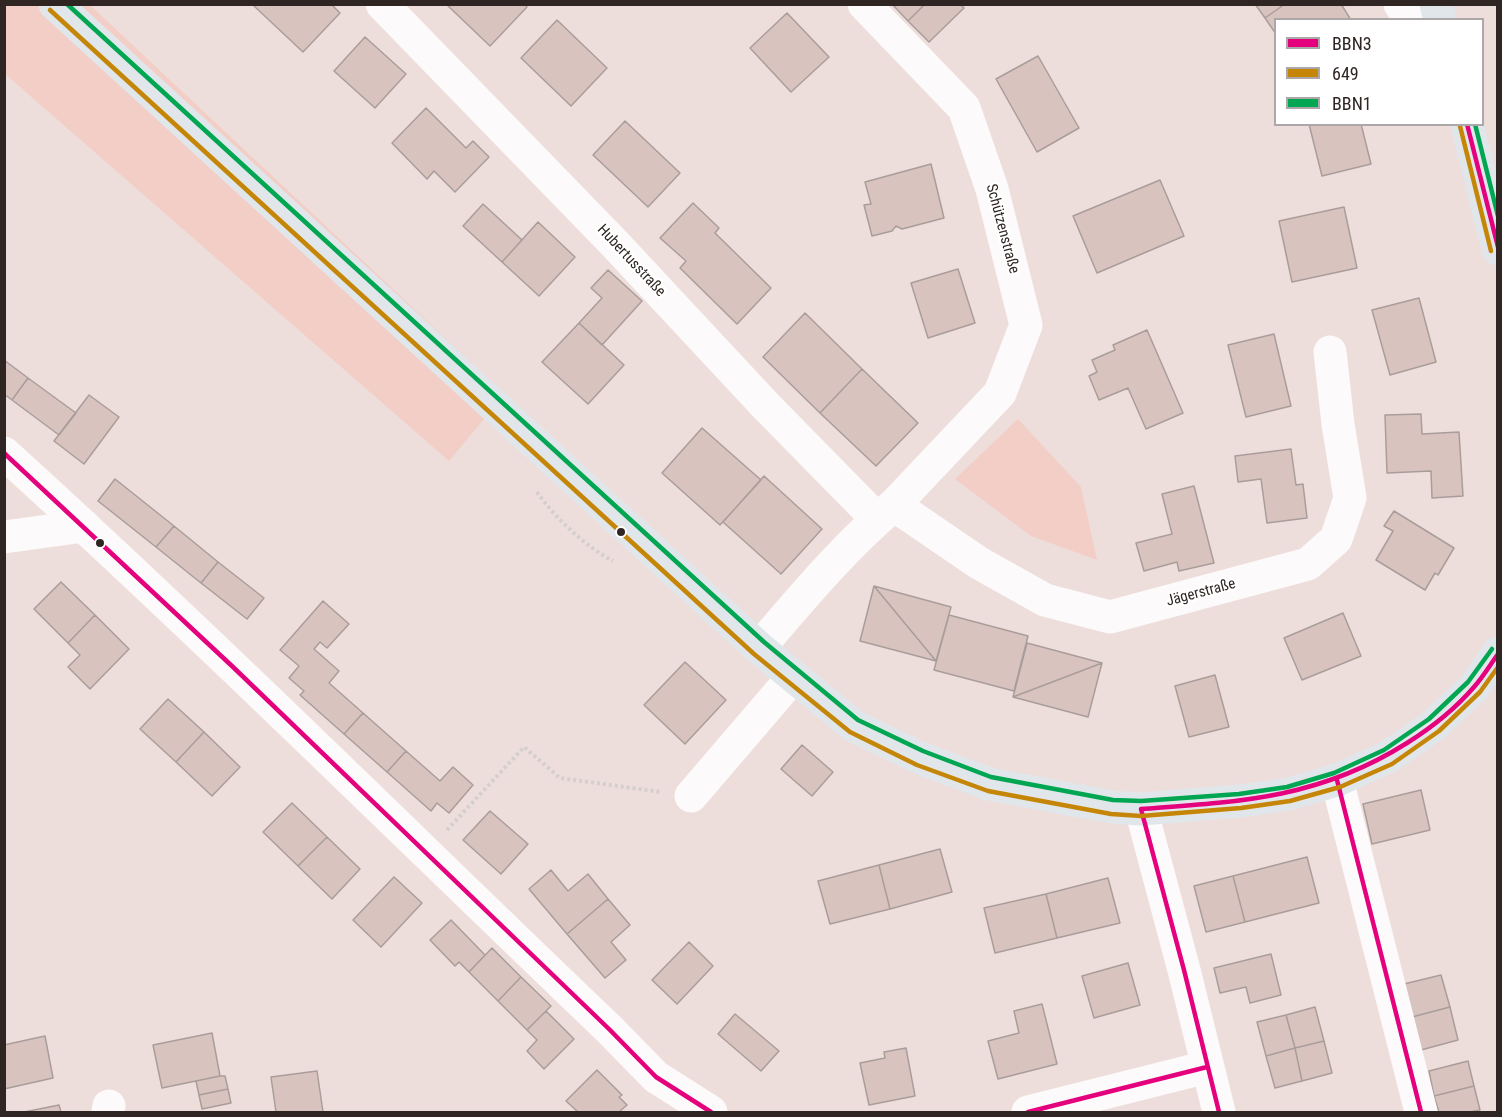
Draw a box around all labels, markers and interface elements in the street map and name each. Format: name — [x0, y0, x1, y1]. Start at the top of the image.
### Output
legend — [1274, 18, 1484, 126]
text: BBN3 — [1332, 33, 1372, 54]
text: 649 — [1332, 63, 1359, 84]
text: BBN1 — [1332, 93, 1372, 114]
street label: Schützenstraße — [981, 182, 1023, 276]
street label: Hubertusstraße — [593, 221, 669, 301]
unlabelled marker — [615, 526, 627, 538]
unlabelled marker — [94, 537, 106, 549]
street label: Jägerstraße — [1164, 575, 1238, 611]

